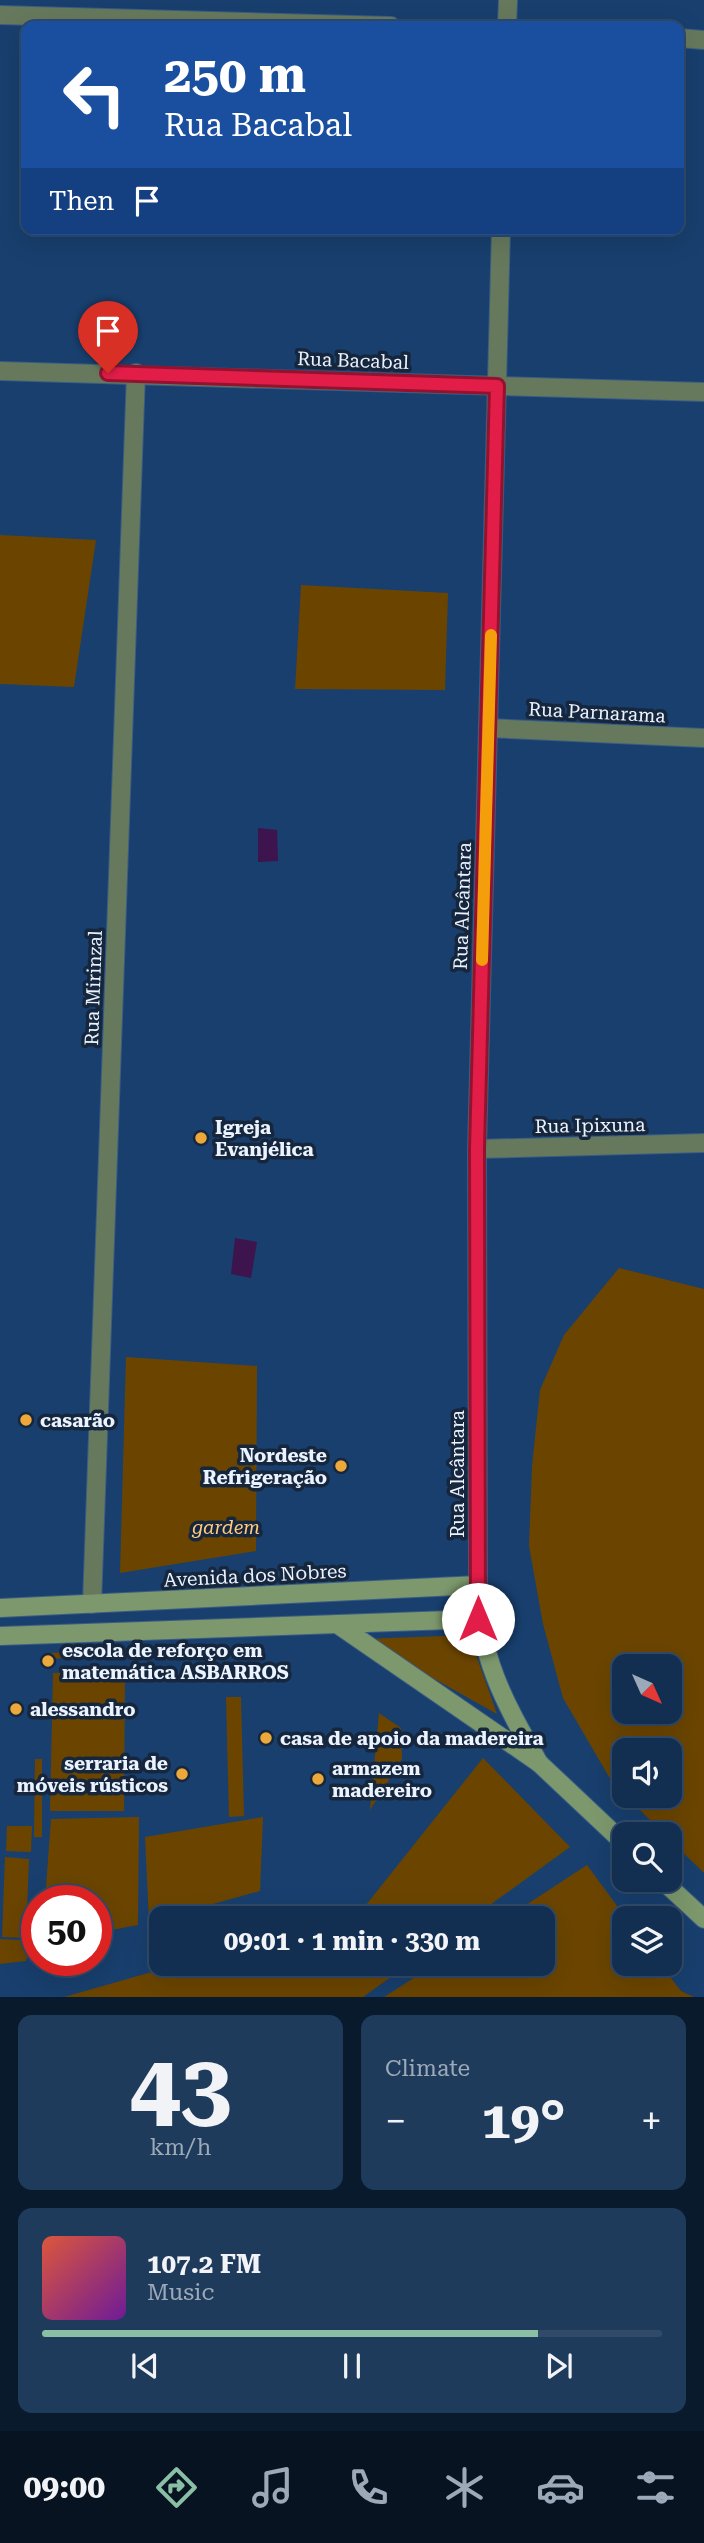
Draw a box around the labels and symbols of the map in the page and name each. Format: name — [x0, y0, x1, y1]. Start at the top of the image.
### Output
pin — [78, 301, 138, 373]
street label: Rua Bacabal — [297, 347, 409, 374]
street label: Rua Parnarama — [528, 697, 667, 728]
street label: Rua Alcântara — [449, 841, 476, 970]
street label: Rua Mirinzal — [80, 930, 107, 1046]
street label: Rua Ipixuna — [534, 1113, 646, 1138]
place label: Igreja Evanjélica — [215, 1116, 314, 1161]
marker: Igreja Evanjélica — [193, 1130, 209, 1146]
place label: casarão — [40, 1409, 115, 1432]
street label: Rua Alcântara — [446, 1409, 469, 1538]
marker: casarão — [18, 1412, 34, 1428]
place label: Nordeste Refrigeração — [203, 1444, 327, 1489]
marker: Nordeste Refrigeração — [333, 1458, 349, 1474]
park label: gardem — [191, 1516, 260, 1539]
street label: Avenida dos Nobres — [163, 1559, 347, 1592]
position arrow — [441, 1582, 515, 1656]
place label: escola de reforço em matemática ASBARROS — [62, 1639, 289, 1684]
marker: escola de reforço em matemática ASBARROS — [40, 1653, 56, 1669]
north arrow — [612, 1654, 682, 1724]
place label: alessandro — [30, 1698, 136, 1721]
marker: alessandro — [8, 1701, 24, 1717]
place label: casa de apoio da madereira — [280, 1727, 544, 1750]
marker: casa de apoio da madereira — [258, 1730, 274, 1746]
place label: serraria de móveis rústicos — [17, 1752, 168, 1797]
place label: armazem madereiro — [332, 1757, 432, 1802]
marker: serraria de móveis rústicos — [174, 1766, 190, 1782]
marker: armazem madereiro — [310, 1771, 326, 1787]
speed limit sign: 50 — [21, 1885, 112, 1976]

